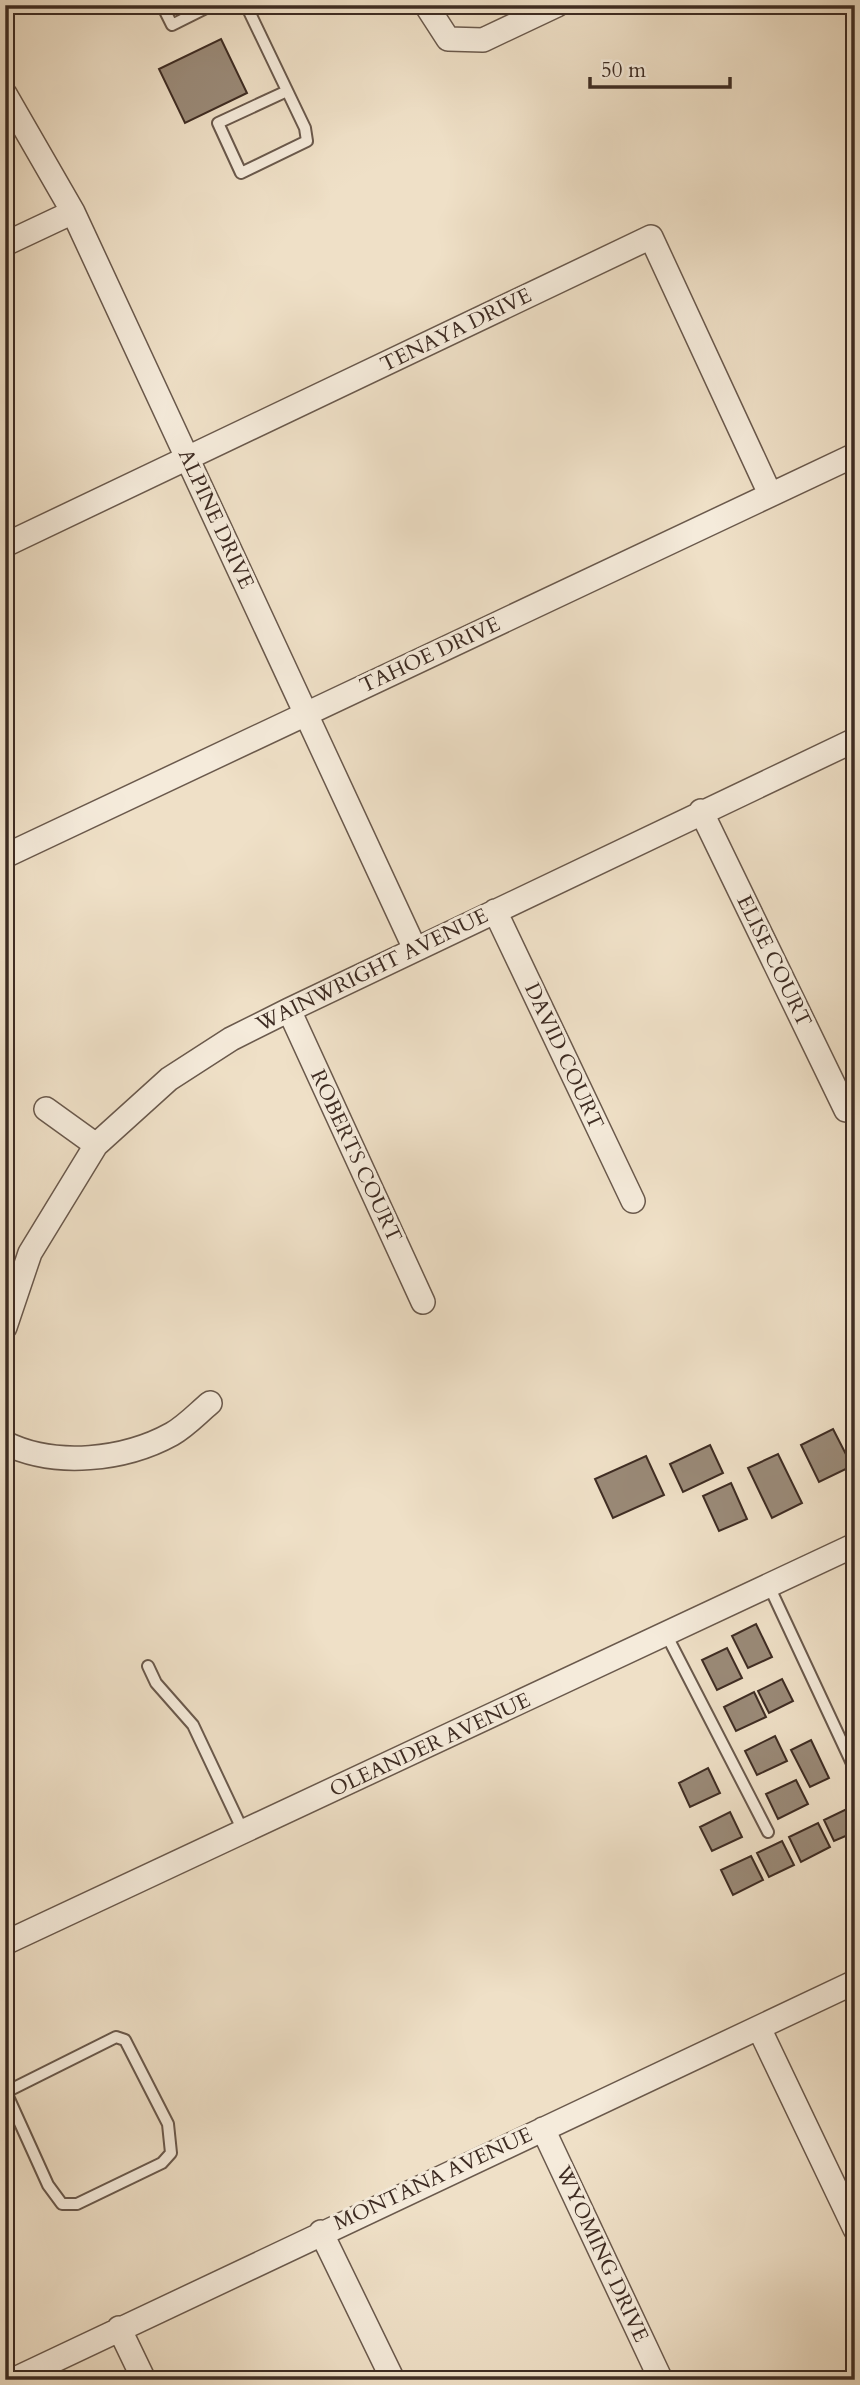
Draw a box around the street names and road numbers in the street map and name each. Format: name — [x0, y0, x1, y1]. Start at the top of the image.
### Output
street label: TENAYA DRIVE — [376, 281, 536, 379]
street label: ALPINE DRIVE — [171, 444, 261, 594]
street label: TAHOE DRIVE — [355, 610, 505, 700]
street label: ELISE COURT — [730, 890, 818, 1032]
street label: WAINWRIGHT AVENUE — [250, 901, 493, 1039]
street label: DAVID COURT — [517, 978, 611, 1134]
street label: ROBERTS COURT — [303, 1065, 409, 1247]
street label: OLEANDER AVENUE — [325, 1686, 535, 1804]
street label: MONTANA AVENUE — [329, 2120, 537, 2238]
street label: WYOMING DRIVE — [548, 2160, 656, 2347]

